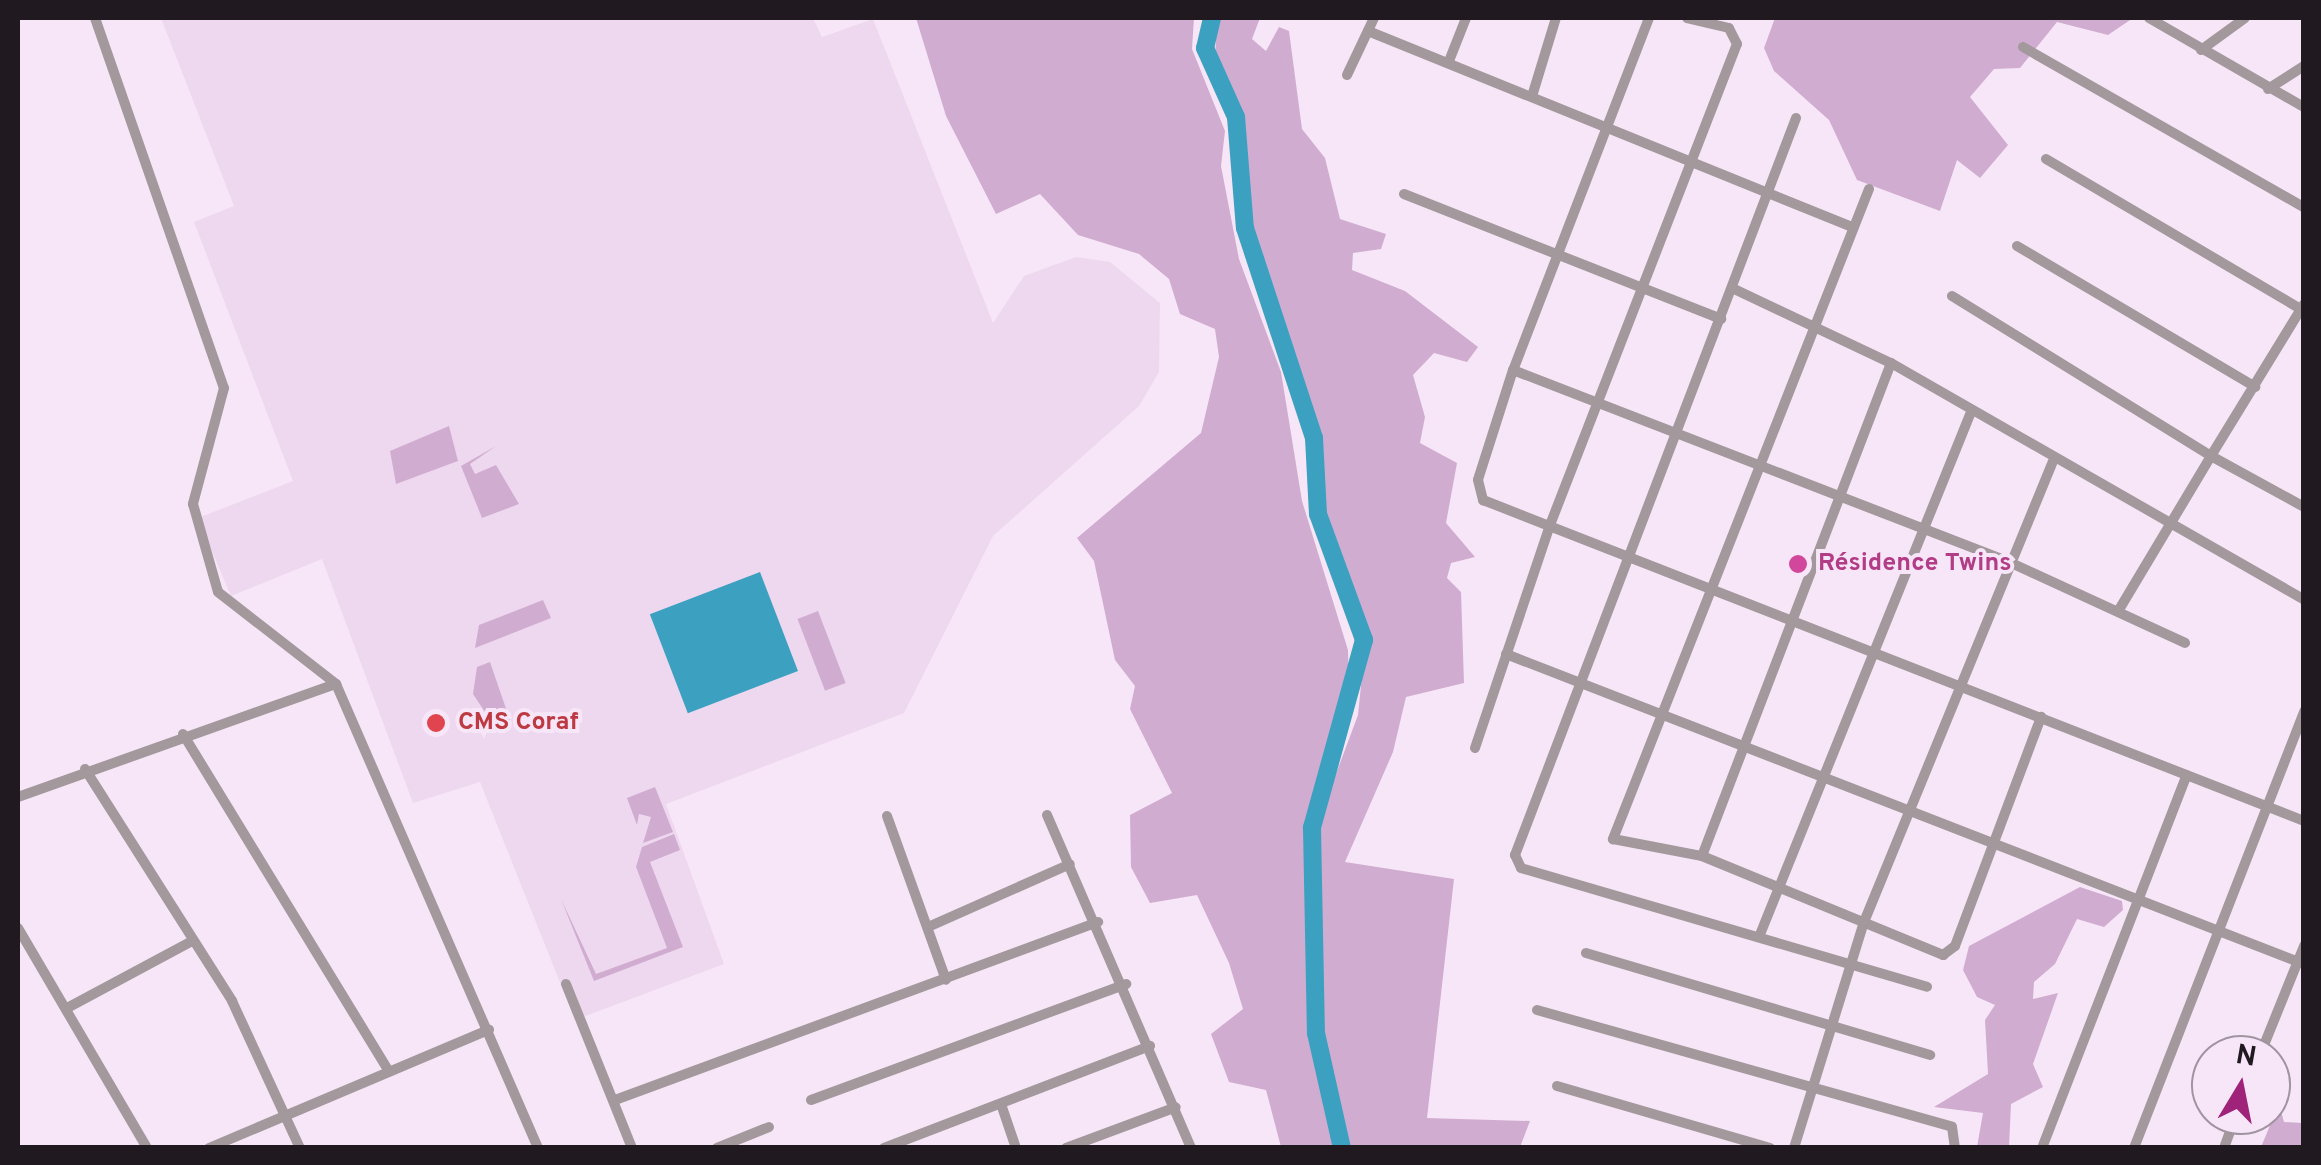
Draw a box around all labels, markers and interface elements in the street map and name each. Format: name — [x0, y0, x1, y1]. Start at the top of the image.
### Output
place label: Résidence Twins — [1818, 549, 2011, 579]
marker: Résidence Twins — [1787, 553, 1809, 575]
place label: CMS Coraf — [458, 708, 578, 738]
marker: CMS Coraf — [423, 710, 449, 736]
north arrow — [2191, 1035, 2291, 1135]
text: N — [2233, 1038, 2259, 1077]

